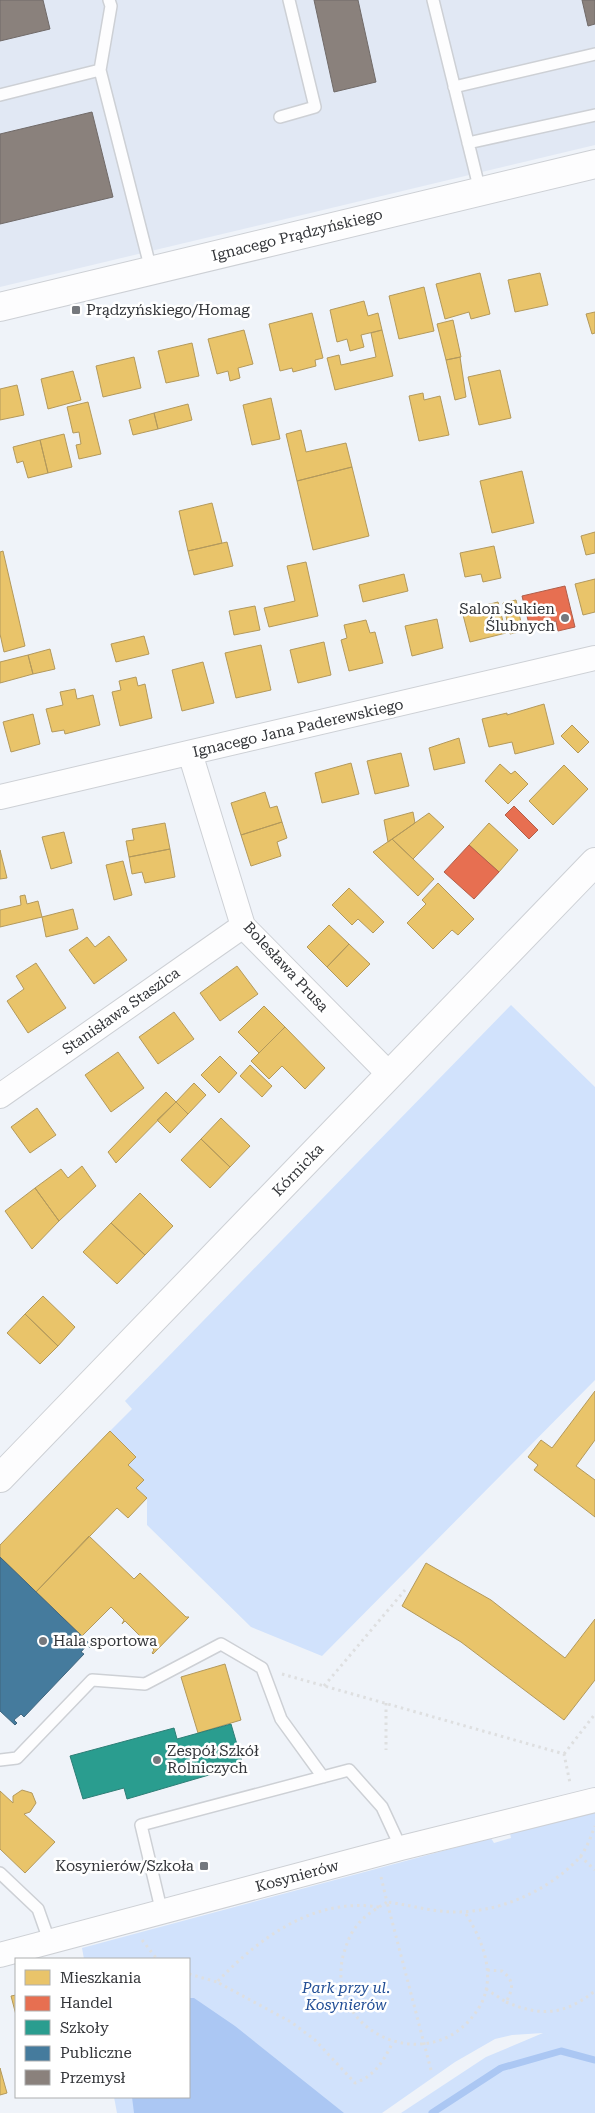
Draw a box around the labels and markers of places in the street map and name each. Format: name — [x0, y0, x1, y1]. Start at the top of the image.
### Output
place label: Prądzyńskiego/Homag — [86, 301, 250, 319]
marker: Prądzyńskiego/Homag — [70, 304, 82, 316]
place label: Salon Sukien Ślubnych — [459, 600, 555, 635]
marker: Salon Sukien Ślubnych — [559, 612, 571, 624]
place label: Hala sportowa — [53, 1632, 157, 1650]
marker: Hala sportowa — [37, 1635, 49, 1647]
place label: Zespół Szkół Rolniczych — [167, 1742, 259, 1777]
marker: Zespół Szkół Rolniczych — [151, 1754, 163, 1766]
place label: Kosynierów/Szkoła — [55, 1857, 194, 1875]
marker: Kosynierów/Szkoła — [198, 1860, 210, 1872]

